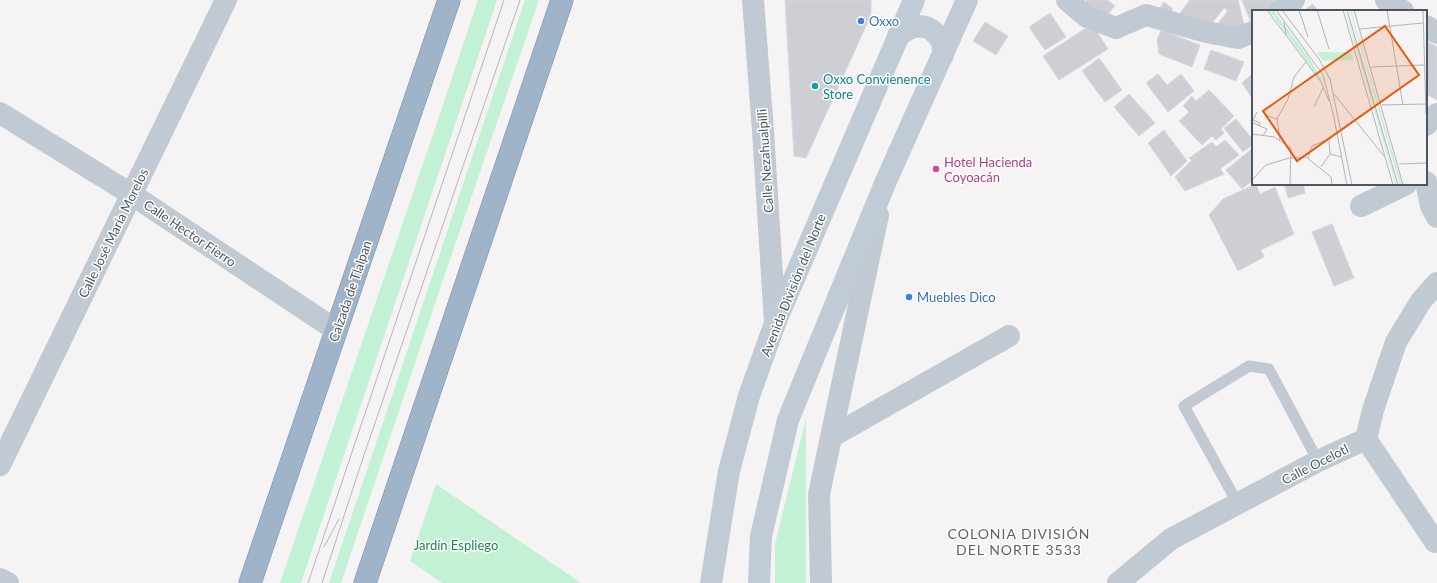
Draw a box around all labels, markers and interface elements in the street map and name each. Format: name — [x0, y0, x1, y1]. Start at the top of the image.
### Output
inset map — [1252, 10, 1427, 185]
place label: Oxxo — [869, 13, 899, 29]
marker: Oxxo — [856, 16, 866, 26]
place label: Oxxo Convienence Store — [823, 71, 931, 102]
marker: Oxxo Convienence Store — [810, 81, 820, 91]
street label: Calle Nezahualpilli — [753, 109, 777, 213]
place label: Hotel Hacienda Coyoacán — [944, 154, 1032, 185]
marker: Hotel Hacienda Coyoacán — [931, 164, 941, 174]
street label: Calle José María Morelos — [75, 165, 152, 300]
street label: Calle Hector Fierro — [141, 196, 239, 270]
street label: Avenida División del Norte — [757, 211, 829, 359]
street label: Calzada de Tlalpan — [325, 238, 375, 344]
place label: Muebles Dico — [917, 289, 996, 305]
marker: Muebles Dico — [904, 292, 914, 302]
street label: Calle Ocelotl — [1279, 440, 1351, 488]
district label: COLONIA DIVISIÓN DEL NORTE 3533 — [948, 525, 1090, 558]
park label: Jardín Espliego — [414, 537, 498, 553]

